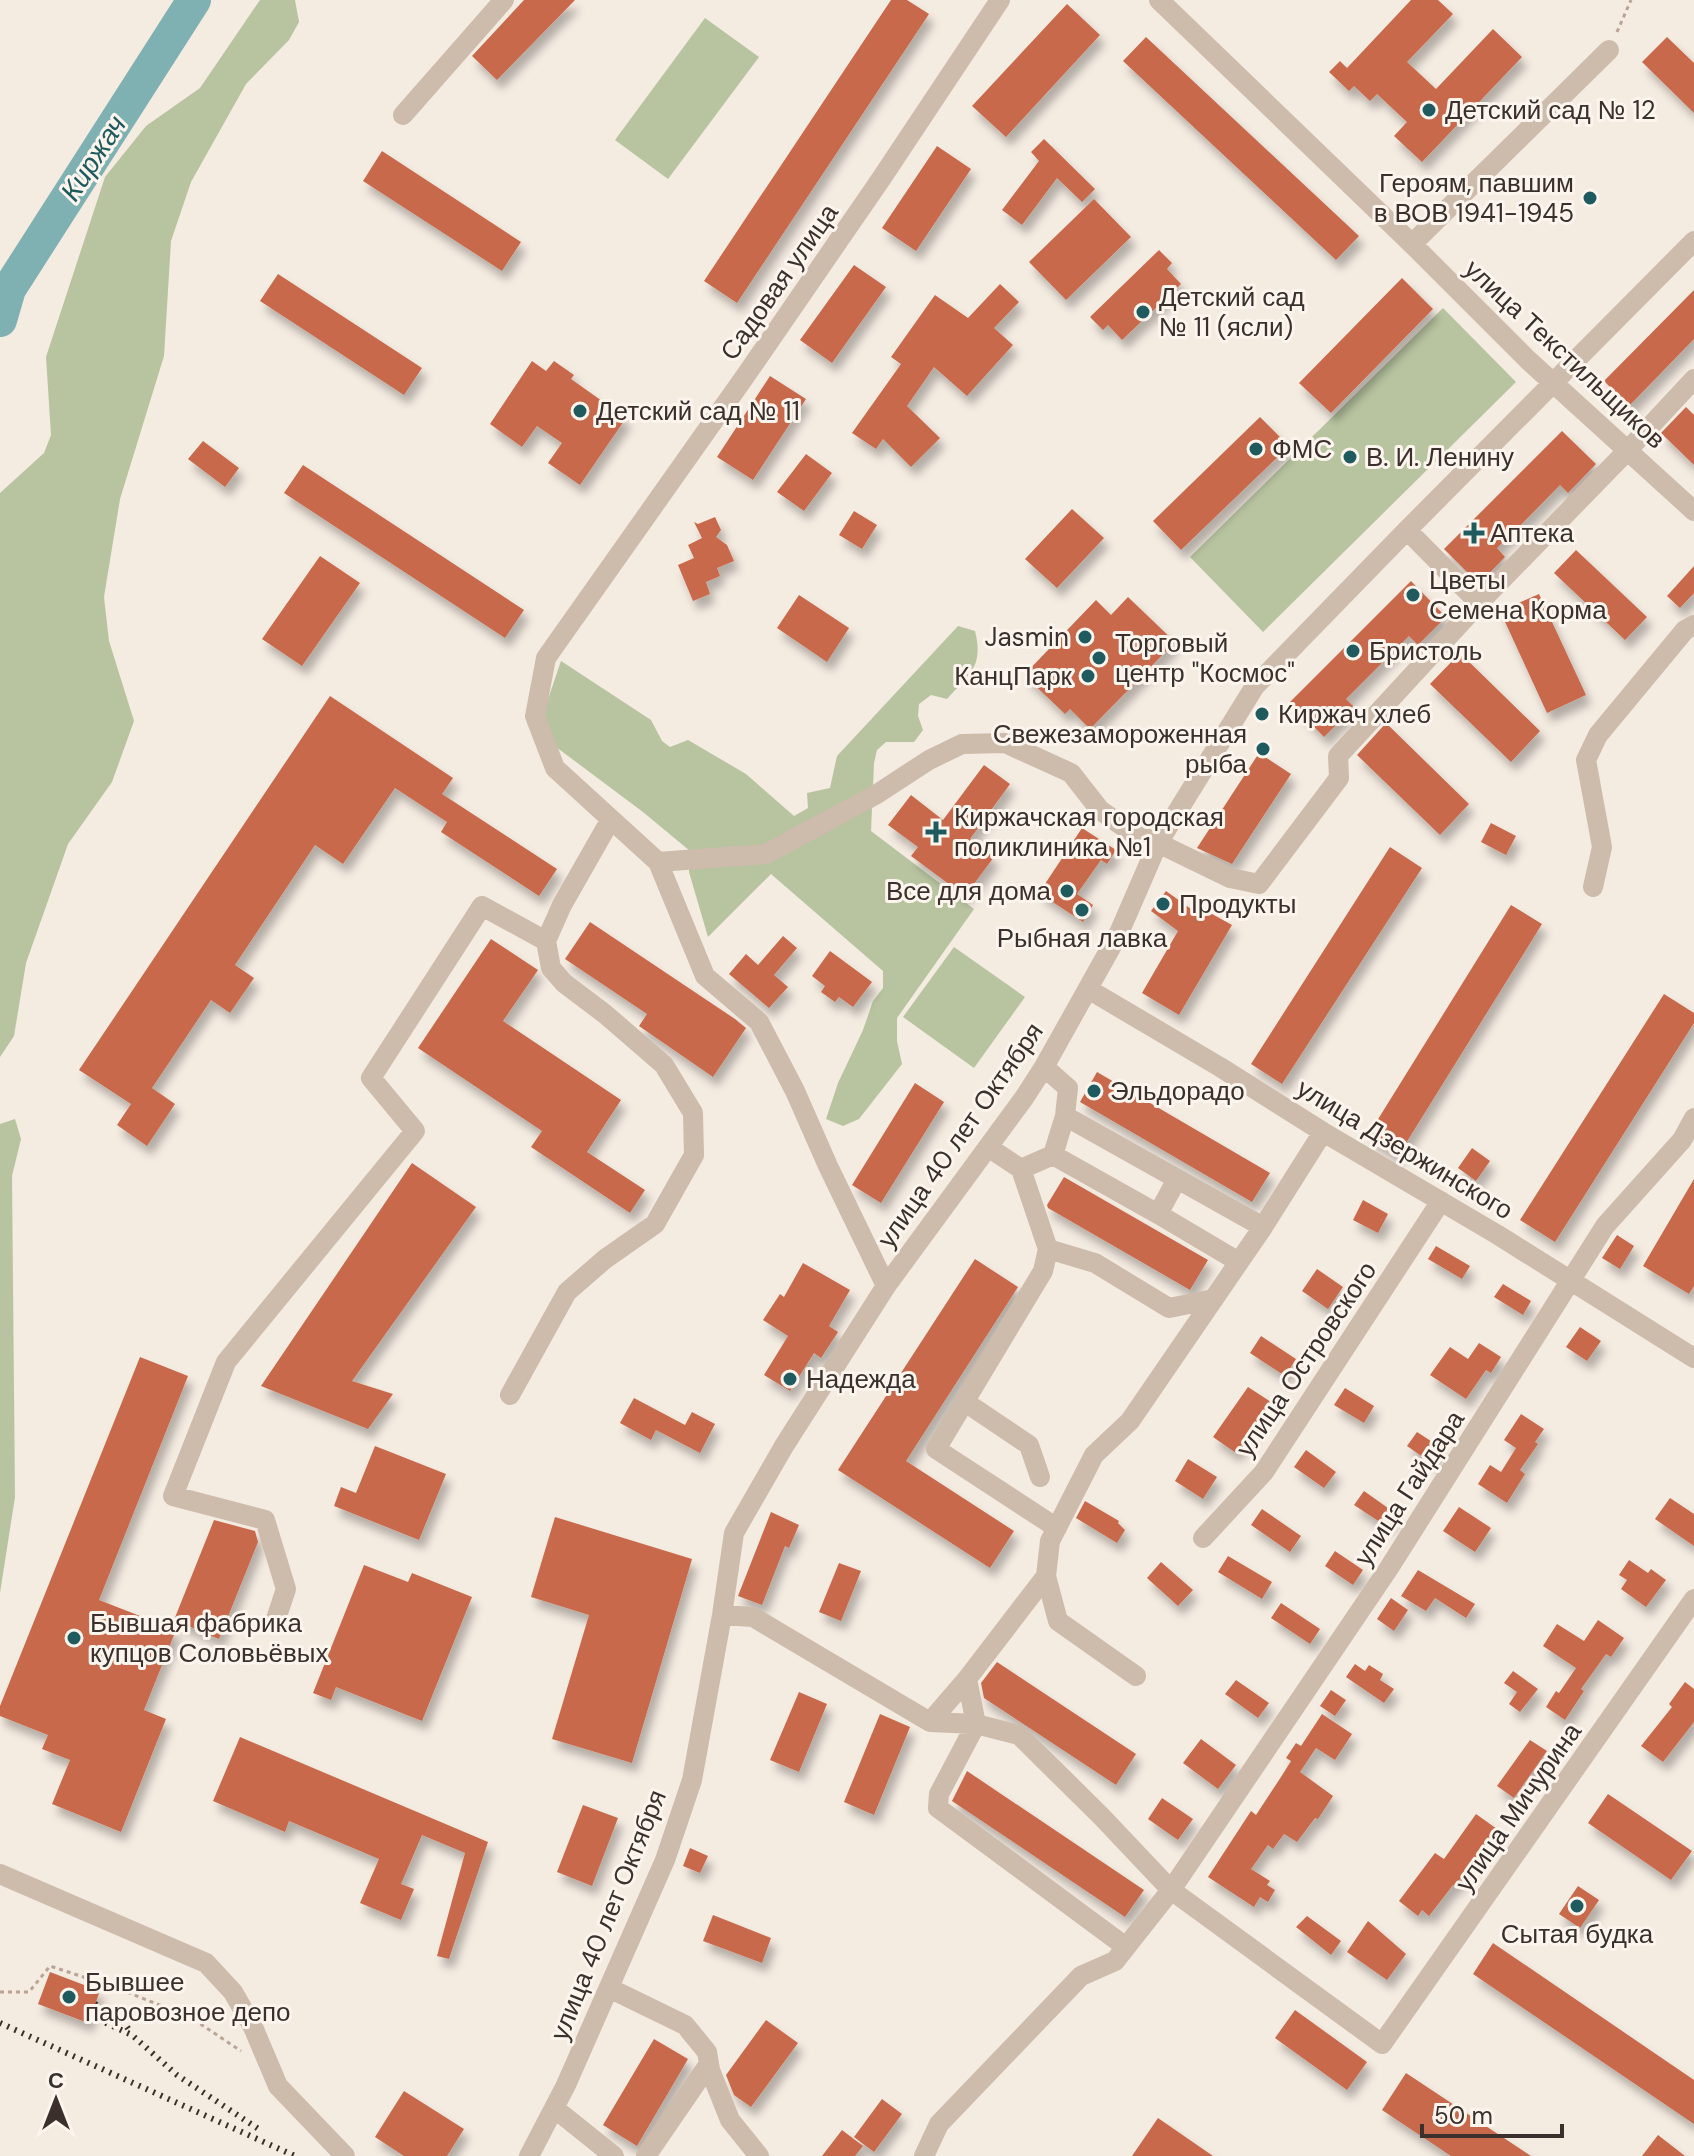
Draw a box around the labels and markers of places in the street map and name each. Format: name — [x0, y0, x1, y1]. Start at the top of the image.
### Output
place label: Детский сад № 12 — [1445, 93, 1656, 127]
marker: Детский сад № 12 — [1420, 101, 1438, 119]
place label: Героям, павшим в ВОВ 1941-1945 — [1374, 166, 1574, 230]
marker: Героям, павшим в ВОВ 1941-1945 — [1581, 189, 1599, 207]
place label: Детский сад № 11 (ясли) — [1159, 280, 1305, 344]
marker: Детский сад № 11 (ясли) — [1134, 303, 1152, 321]
place label: Детский сад № 11 — [596, 394, 800, 428]
marker: Детский сад № 11 — [571, 402, 589, 420]
place label: ФМС — [1272, 432, 1332, 466]
marker: ФМС — [1247, 440, 1265, 458]
place label: В. И. Ленину — [1366, 440, 1514, 474]
marker: В. И. Ленину — [1341, 448, 1359, 466]
place label: Аптека — [1490, 516, 1574, 550]
marker: Аптека — [1465, 524, 1483, 542]
place label: Цветы Семена Корма — [1429, 563, 1607, 627]
marker: Цветы Семена Корма — [1404, 586, 1422, 604]
place label: Jasmin — [984, 620, 1069, 654]
place label: Торговый центр "Космос" — [1115, 626, 1295, 690]
marker: Jasmin — [1076, 628, 1094, 646]
place label: Бристоль — [1369, 634, 1482, 668]
marker: Бристоль — [1344, 642, 1362, 660]
marker: Торговый центр "Космос" — [1090, 649, 1108, 667]
place label: КанцПарк — [954, 659, 1073, 693]
marker: КанцПарк — [1079, 667, 1097, 685]
place label: Киржач хлеб — [1278, 697, 1431, 731]
marker: Киржач хлеб — [1253, 705, 1271, 723]
place label: Свежезамороженная рыба — [993, 717, 1248, 781]
marker: Свежезамороженная рыба — [1254, 740, 1272, 758]
place label: Киржачская городская поликлиника №1 — [954, 800, 1224, 864]
marker: Киржачская городская поликлиника №1 — [925, 821, 947, 843]
place label: Все для дома — [886, 874, 1052, 908]
marker: Все для дома — [1058, 882, 1076, 900]
place label: Продукты — [1179, 887, 1296, 921]
marker: Продукты — [1154, 895, 1172, 913]
marker: Рыбная лавка — [1073, 901, 1091, 919]
place label: Рыбная лавка — [997, 921, 1168, 955]
place label: Эльдорадо — [1110, 1074, 1245, 1108]
marker: Эльдорадо — [1085, 1082, 1103, 1100]
place label: Надежда — [806, 1362, 916, 1396]
marker: Надежда — [781, 1370, 799, 1388]
place label: Бывшая фабрика купцов Соловьёвых — [90, 1606, 328, 1670]
marker: Бывшая фабрика купцов Соловьёвых — [65, 1629, 83, 1647]
marker: Сытая будка — [1568, 1897, 1586, 1915]
place label: Сытая будка — [1501, 1917, 1654, 1951]
place label: Бывшее паровозное депо — [85, 1965, 290, 2029]
marker: Бывшее паровозное депо — [60, 1988, 78, 2006]

